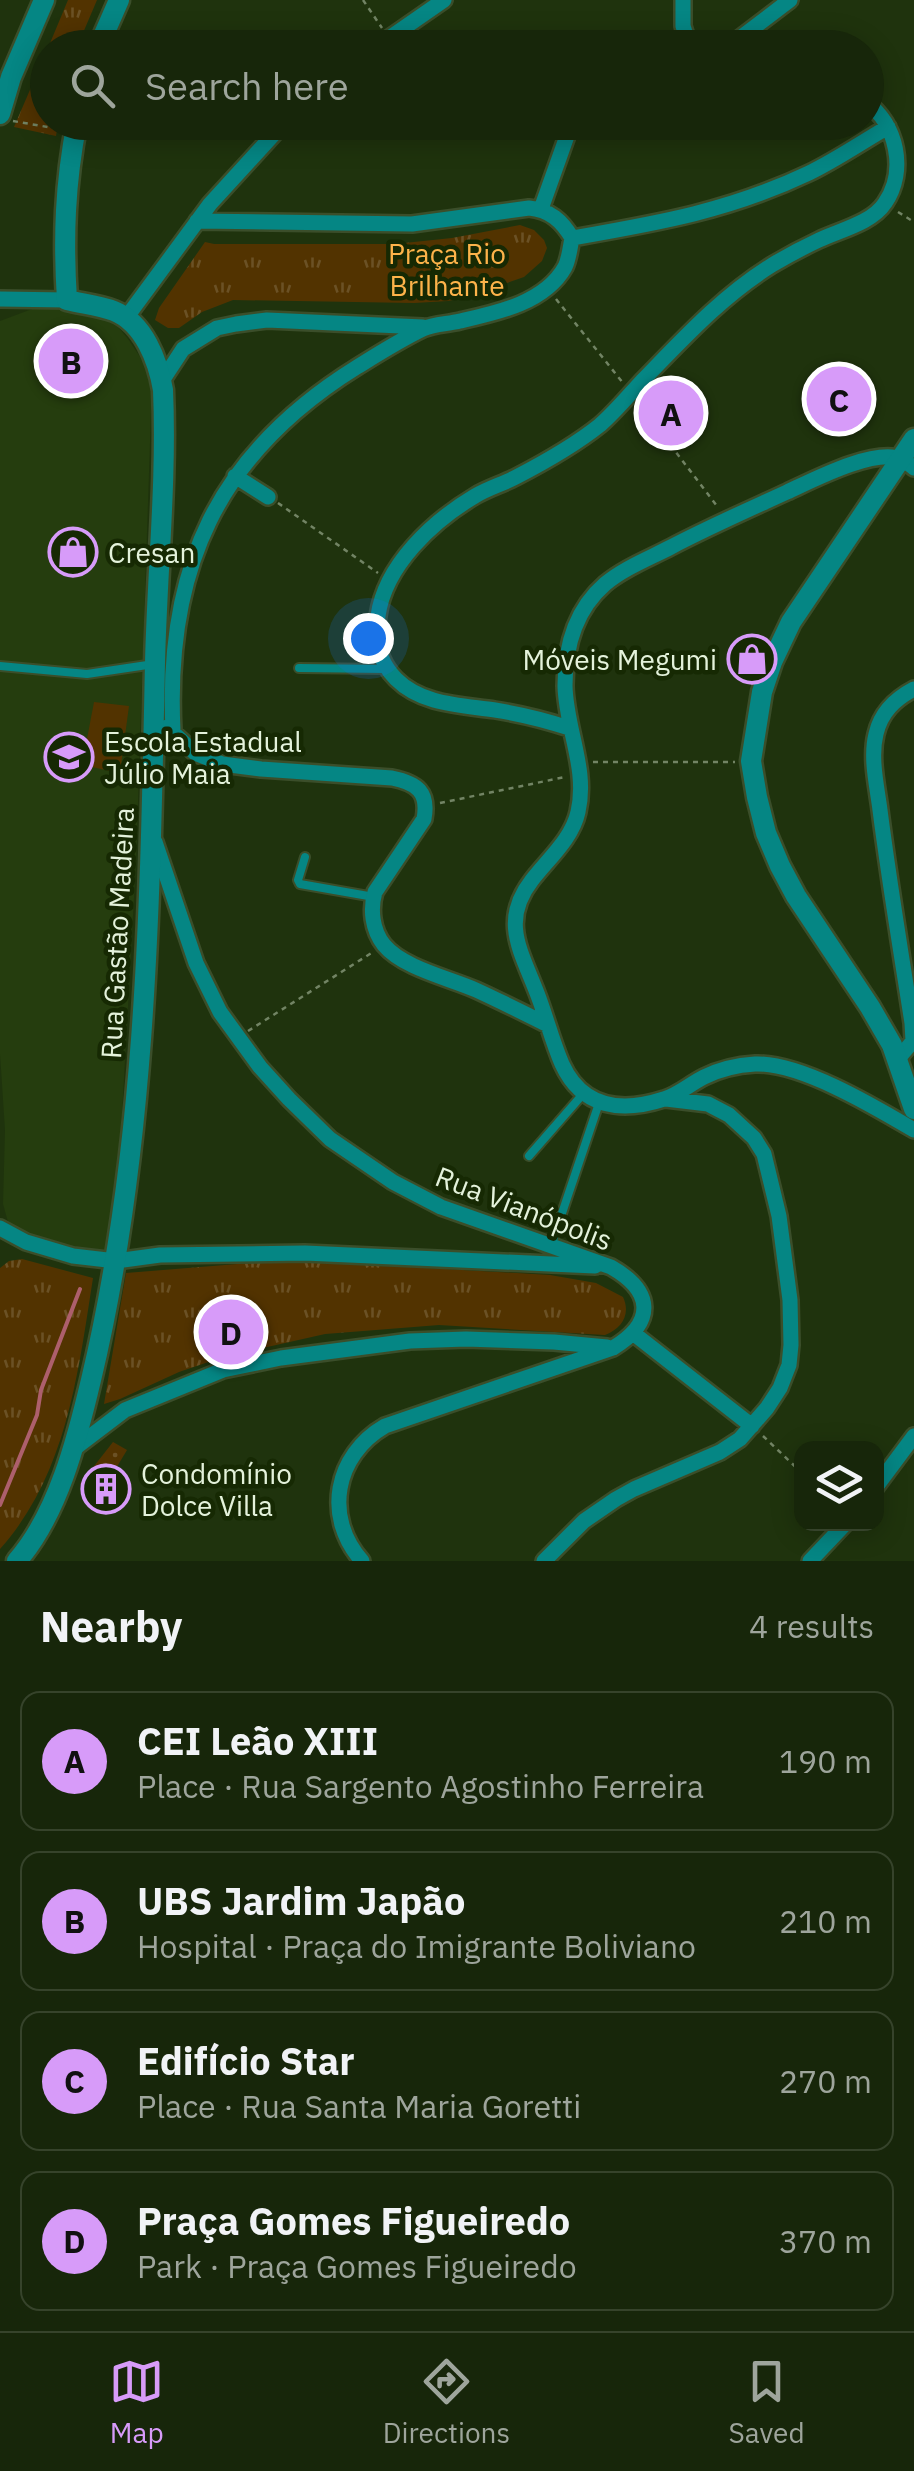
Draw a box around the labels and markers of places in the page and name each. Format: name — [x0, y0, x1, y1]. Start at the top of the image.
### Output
pin: B — [38, 324, 104, 398]
pin: C — [806, 362, 872, 436]
pin: A — [638, 376, 704, 450]
shop icon: Cresan — [47, 526, 99, 578]
place label: Cresan — [108, 534, 195, 571]
shop icon: Móveis Megumi — [726, 633, 778, 685]
place label: Móveis Megumi — [523, 641, 717, 678]
place label: Escola Estadual Júlio Maia — [104, 723, 302, 792]
school or university icon: Escola Estadual Júlio Maia — [43, 731, 95, 783]
pin: D — [198, 1294, 264, 1370]
place label: Condomínio Dolce Villa — [141, 1455, 292, 1524]
building icon: Condomínio Dolce Villa — [80, 1463, 132, 1515]

